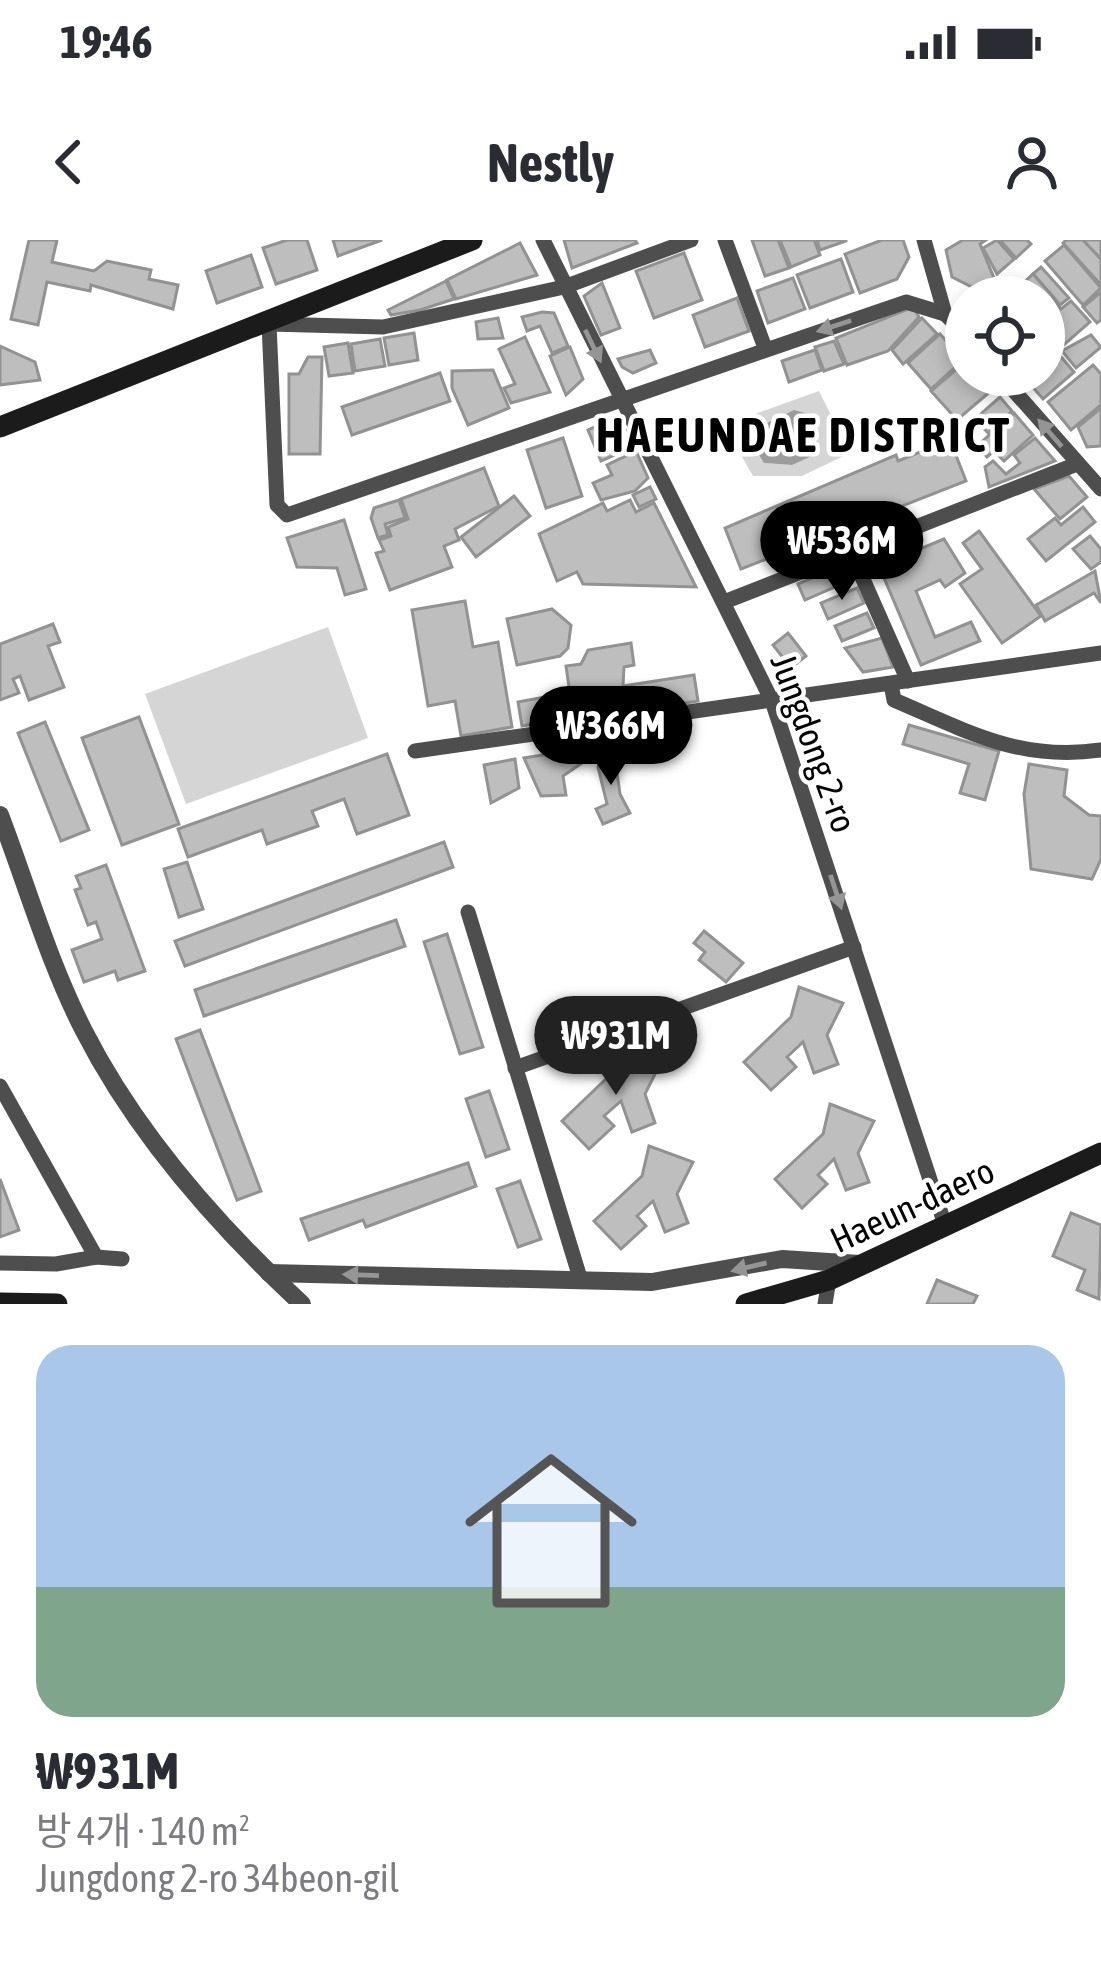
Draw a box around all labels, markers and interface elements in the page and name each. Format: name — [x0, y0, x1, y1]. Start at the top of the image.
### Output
text: 19:46 — [60, 16, 153, 68]
icon: back — [36, 129, 102, 195]
icon: person — [999, 129, 1065, 195]
text: Nestly — [487, 132, 614, 193]
map controls — [945, 276, 1065, 396]
button: locate — [945, 276, 1065, 396]
one-way arrow — [815, 317, 852, 336]
one-way arrow — [583, 328, 603, 363]
district label: HAEUNDAE DISTRICT — [596, 407, 1012, 462]
one-way arrow — [1037, 418, 1064, 448]
pin: ₩536M — [758, 501, 926, 603]
text: ₩536M — [787, 518, 897, 562]
street label: Jungdong 2-ro — [762, 648, 866, 838]
pin: ₩366M — [527, 686, 695, 788]
text: ₩366M — [556, 703, 666, 747]
one-way arrow — [828, 874, 847, 911]
pin: ₩931M — [532, 996, 700, 1098]
text: ₩931M — [561, 1013, 671, 1057]
street label: Haeun-daero — [824, 1149, 1000, 1261]
one-way arrow — [731, 1258, 768, 1277]
one-way arrow — [341, 1266, 379, 1285]
icon: home — [443, 1423, 659, 1639]
text: ₩931M — [36, 1741, 179, 1800]
text: 방 4개 · 140 m² — [36, 1809, 250, 1853]
text: Jungdong 2-ro 34beon-gil — [36, 1856, 399, 1900]

